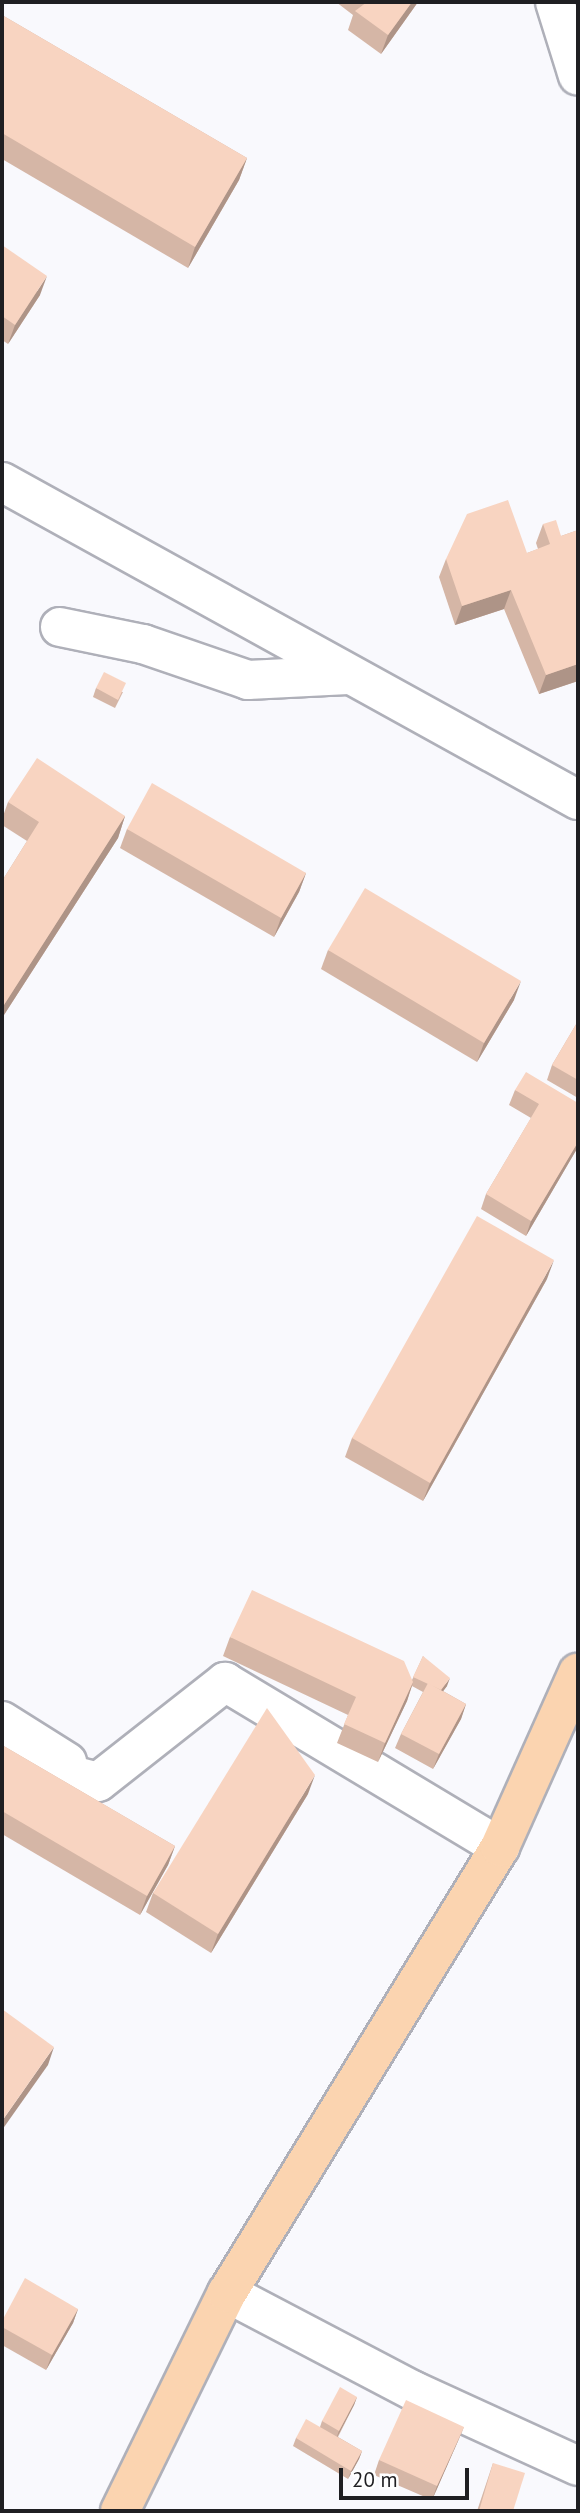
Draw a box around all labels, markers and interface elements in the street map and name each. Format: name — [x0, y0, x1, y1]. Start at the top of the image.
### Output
scale bar — [342, 2454, 472, 2498]
text: 20 m — [352, 2466, 398, 2493]

